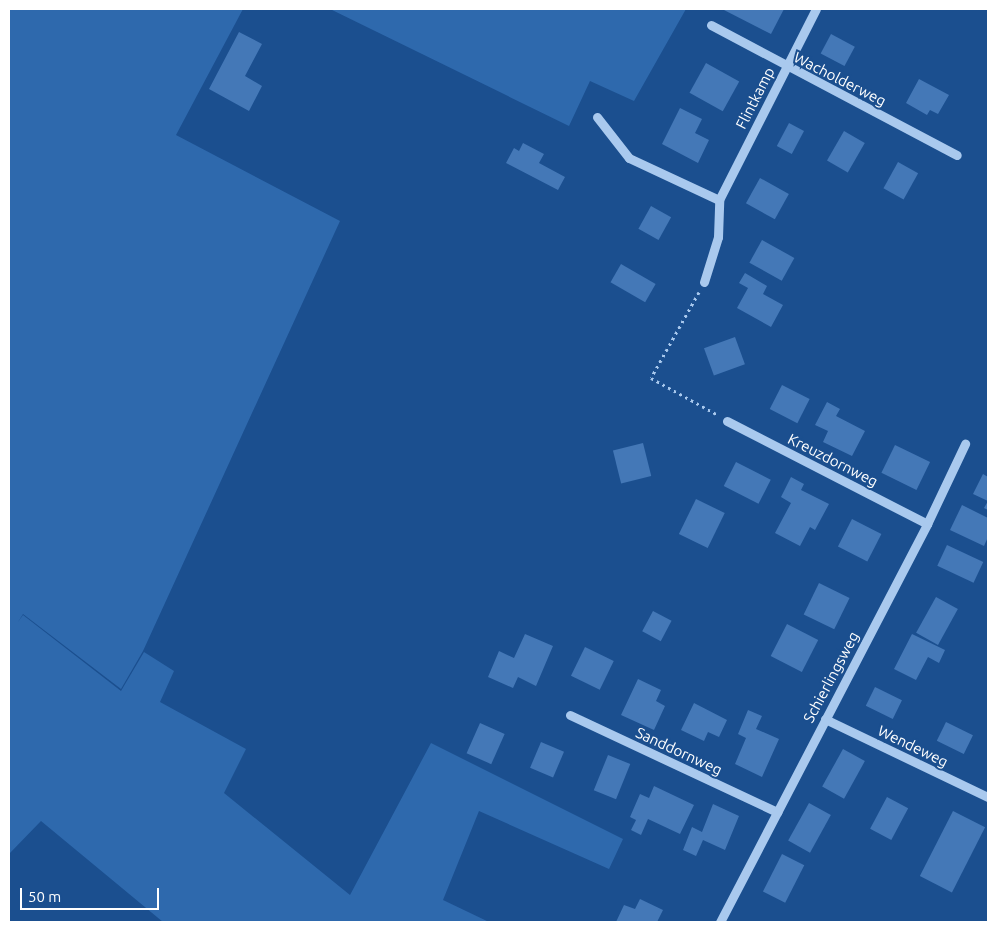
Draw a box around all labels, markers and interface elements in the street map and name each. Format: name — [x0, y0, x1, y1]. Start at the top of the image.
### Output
street label: Wacholderweg — [791, 48, 889, 110]
street label: Flintkamp — [732, 64, 778, 132]
street label: Kreuzdornweg — [785, 430, 881, 490]
street label: Schierlingsweg — [799, 628, 863, 726]
street label: Wendeweg — [875, 721, 951, 771]
street label: Sanddornweg — [633, 723, 725, 779]
scale bar — [22, 878, 161, 910]
text: 50 m — [28, 888, 61, 905]

